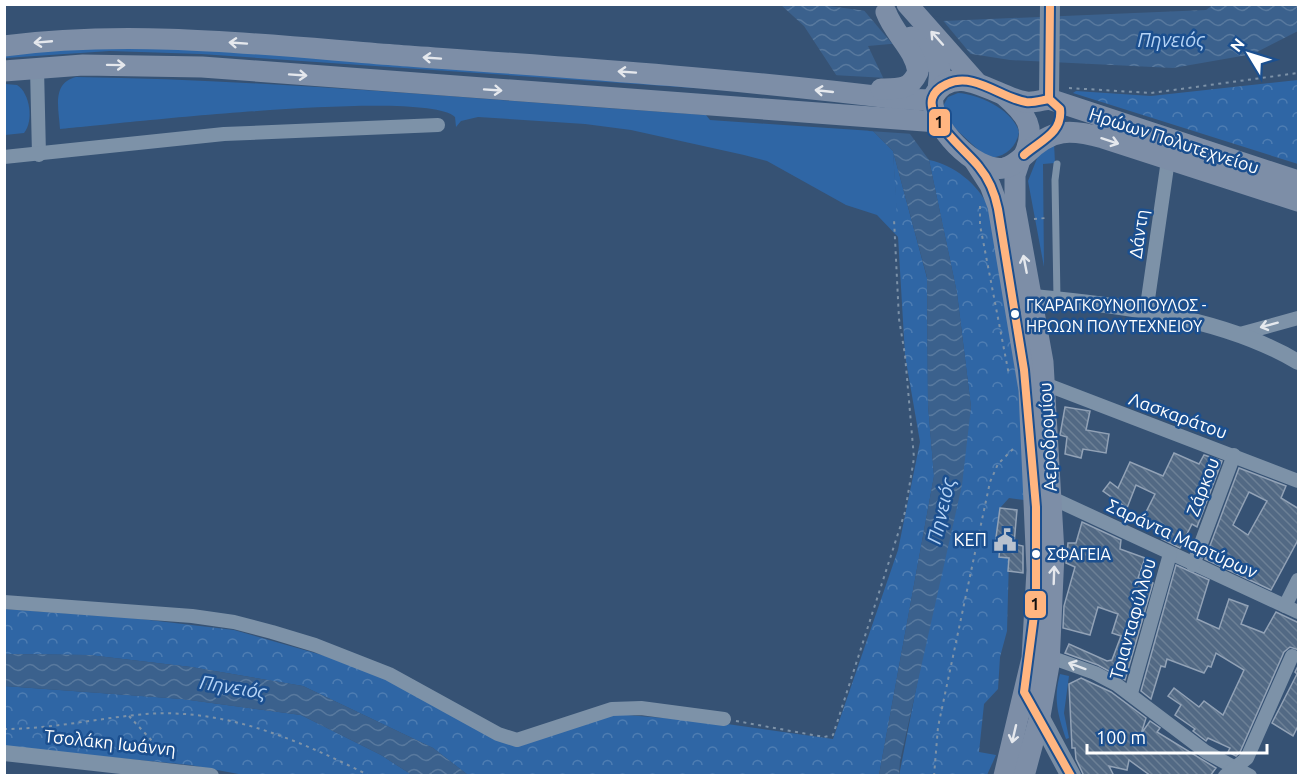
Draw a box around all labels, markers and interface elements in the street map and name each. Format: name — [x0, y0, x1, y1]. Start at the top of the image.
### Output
north arrow — [1219, 24, 1279, 84]
water label: Πηνειός — [1137, 28, 1206, 51]
one-way arrow — [930, 31, 944, 46]
text: N — [1226, 35, 1248, 55]
one-way arrow — [33, 37, 53, 48]
one-way arrow — [228, 38, 248, 49]
one-way arrow — [423, 52, 443, 63]
one-way arrow — [106, 60, 126, 71]
one-way arrow — [617, 66, 637, 77]
one-way arrow — [288, 70, 308, 81]
one-way arrow — [482, 85, 502, 96]
one-way arrow — [815, 85, 835, 96]
street label: Ηρώων Πολυτεχνείου — [1087, 103, 1262, 177]
line badge: 1 — [928, 108, 951, 137]
text: 1 — [934, 113, 944, 131]
one-way arrow — [1100, 136, 1119, 147]
street label: Δάντη — [1125, 208, 1151, 260]
one-way arrow — [1019, 255, 1030, 274]
place label: ΓΚΑΡΑΓΚΟΥΝΟΠΟΥΛΟΣ - ΗΡΩΩΝ ΠΟΛΥΤΕΧΝΕΙΟΥ — [1026, 296, 1207, 335]
marker: ΓΚΑΡΑΓΚΟΥΝΟΠΟΥΛΟΣ - ΗΡΩΩΝ ΠΟΛΥΤΕΧΝΕΙΟΥ — [1009, 308, 1021, 320]
one-way arrow — [1260, 320, 1279, 332]
street label: Αεροδρομίου — [1034, 382, 1060, 492]
street label: Λασκαράτου — [1127, 388, 1230, 442]
street label: Ζάρκου — [1182, 455, 1222, 519]
water label: Πηνειός — [922, 474, 960, 546]
street label: Σαράντα Μαρτύρων — [1104, 494, 1261, 582]
public building icon: ΚΕΠ — [992, 527, 1018, 553]
place label: ΚΕΠ — [954, 529, 987, 549]
place label: ΣΦΑΓΕΙΑ — [1047, 545, 1111, 563]
marker: ΣΦΑΓΕΙΑ — [1030, 548, 1042, 560]
street label: Τριανταφύλλου — [1105, 556, 1159, 682]
one-way arrow — [1048, 565, 1059, 585]
line badge: 1 — [1024, 590, 1047, 619]
text: 1 — [1030, 595, 1040, 613]
one-way arrow — [1068, 660, 1087, 671]
water label: Πηνειός — [198, 670, 269, 703]
scale bar — [1087, 717, 1267, 755]
one-way arrow — [1008, 724, 1020, 743]
street label: Τσολάκη Ιωάννη — [43, 725, 177, 759]
text: 100 m — [1096, 727, 1146, 747]

